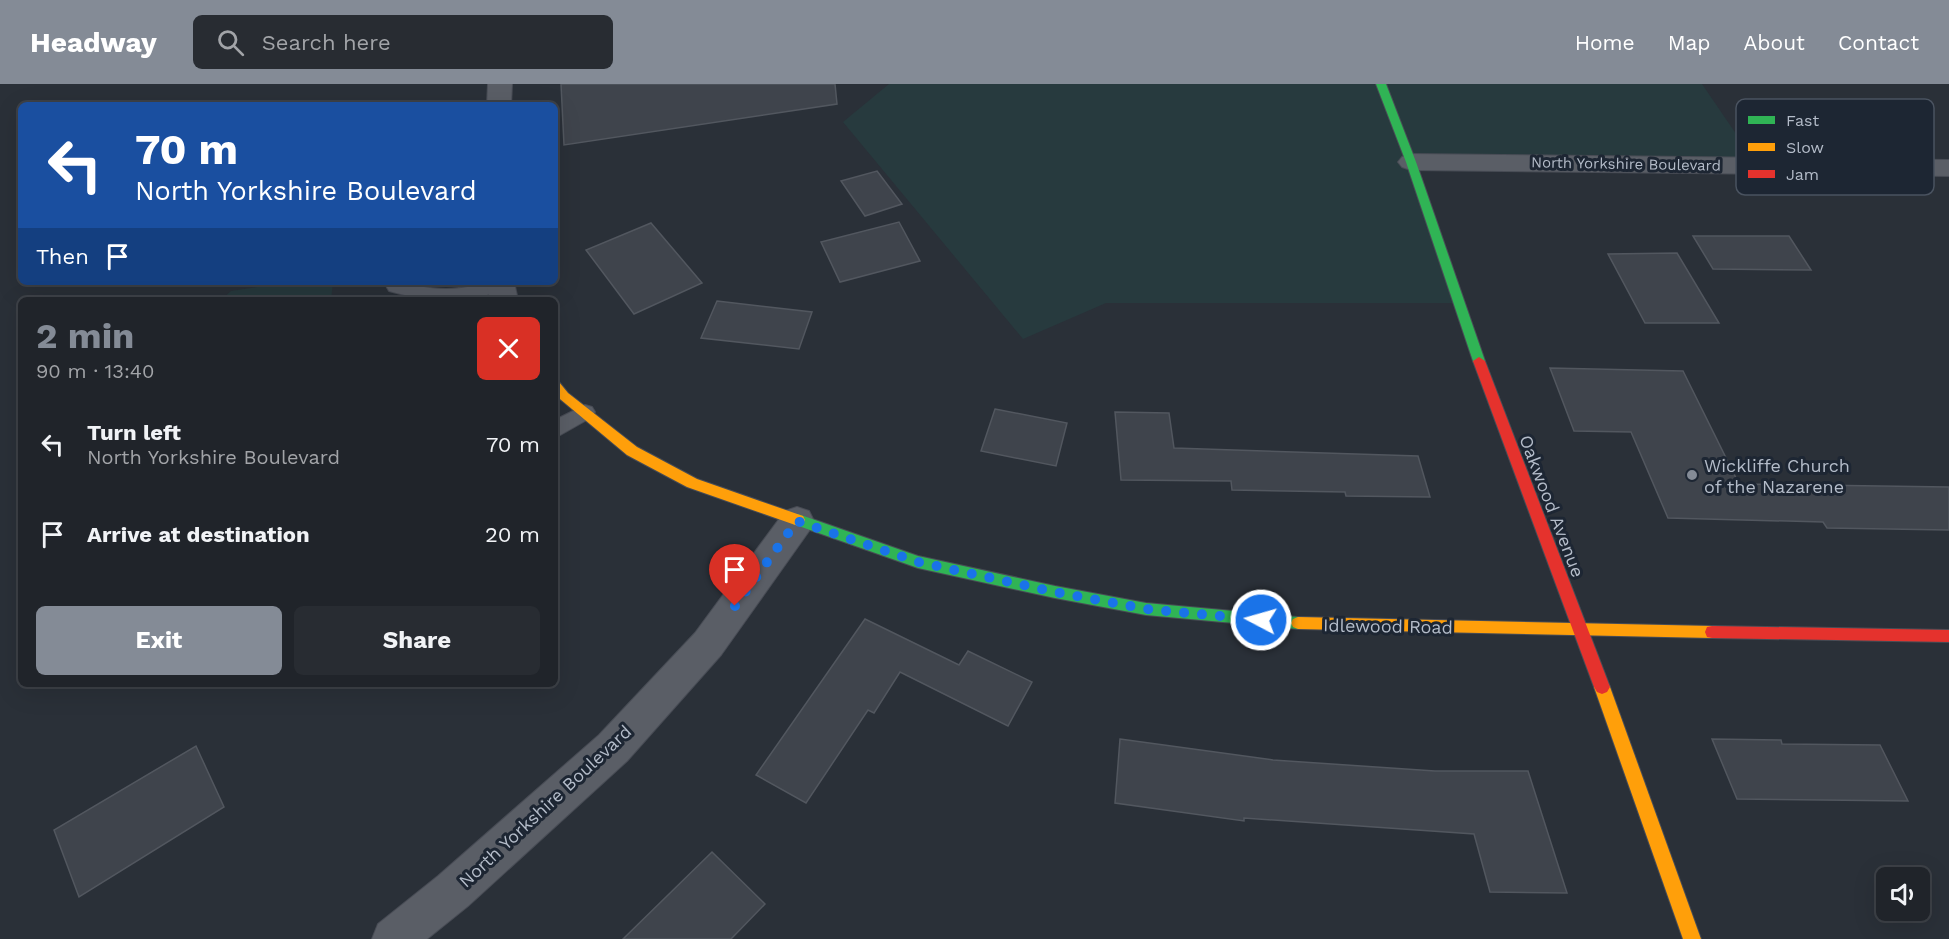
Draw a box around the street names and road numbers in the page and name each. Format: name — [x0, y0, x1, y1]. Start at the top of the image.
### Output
street label: North Yorkshire Boulevard — [1531, 153, 1721, 175]
street label: Oakwood Avenue — [1515, 432, 1589, 580]
street label: Idlewood Road — [1323, 614, 1453, 638]
street label: North Yorkshire Boulevard — [455, 721, 635, 891]

